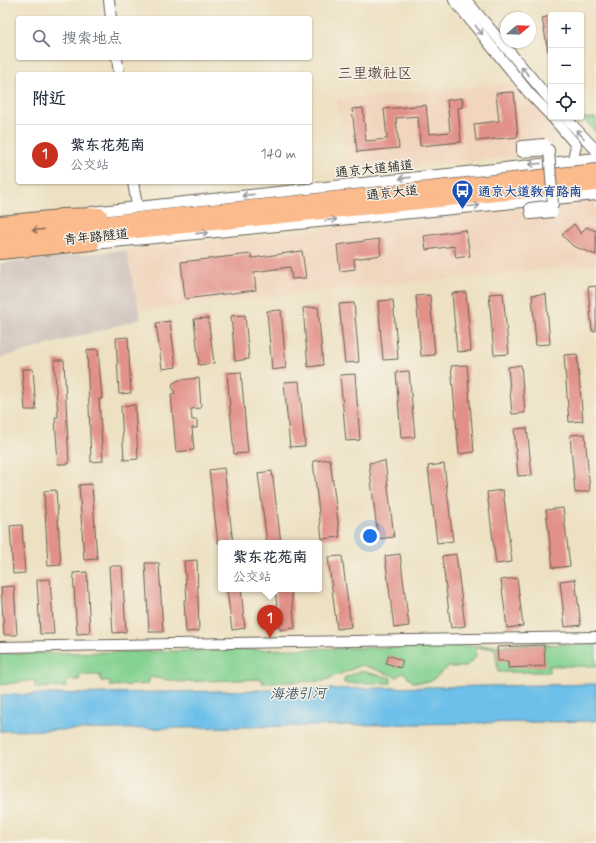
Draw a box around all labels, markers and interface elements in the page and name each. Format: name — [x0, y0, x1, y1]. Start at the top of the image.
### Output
north arrow — [500, 12, 536, 48]
map controls — [548, 12, 584, 120]
button: + — [548, 12, 584, 48]
search box — [16, 16, 312, 60]
one-way arrow — [474, 25, 483, 36]
icon: search — [30, 27, 52, 49]
text: 搜索地点 — [62, 29, 122, 49]
button: − — [548, 48, 584, 84]
district label: 三里墩社区 — [337, 64, 413, 84]
one-way arrow — [521, 66, 530, 77]
button: locate — [548, 84, 584, 120]
text: 附近 — [32, 88, 66, 110]
one-way arrow — [575, 129, 585, 139]
text: 紫东花苑南 — [70, 136, 145, 156]
text: 1 — [42, 146, 48, 163]
text: 140 m — [261, 146, 296, 163]
text: 公交站 — [70, 157, 109, 174]
street label: 通京大道辅道 — [334, 157, 414, 182]
one-way arrow — [529, 160, 542, 168]
one-way arrow — [399, 174, 412, 182]
bus stop icon: 通京大道教育路南 — [449, 178, 475, 211]
street label: 通京大道 — [365, 182, 419, 205]
place label: 通京大道教育路南 — [478, 184, 582, 201]
one-way arrow — [242, 191, 255, 199]
one-way arrow — [468, 202, 481, 210]
one-way arrow — [324, 217, 337, 224]
one-way arrow — [32, 226, 45, 234]
street label: 青年路隧道 — [63, 226, 129, 249]
one-way arrow — [195, 229, 208, 237]
your location — [360, 526, 380, 546]
popup — [218, 540, 322, 592]
text: 紫东花苑南 — [232, 548, 308, 568]
text: 公交站 — [232, 569, 272, 586]
pin: 1 — [257, 605, 283, 638]
water label: 海港引河 — [270, 684, 328, 703]

